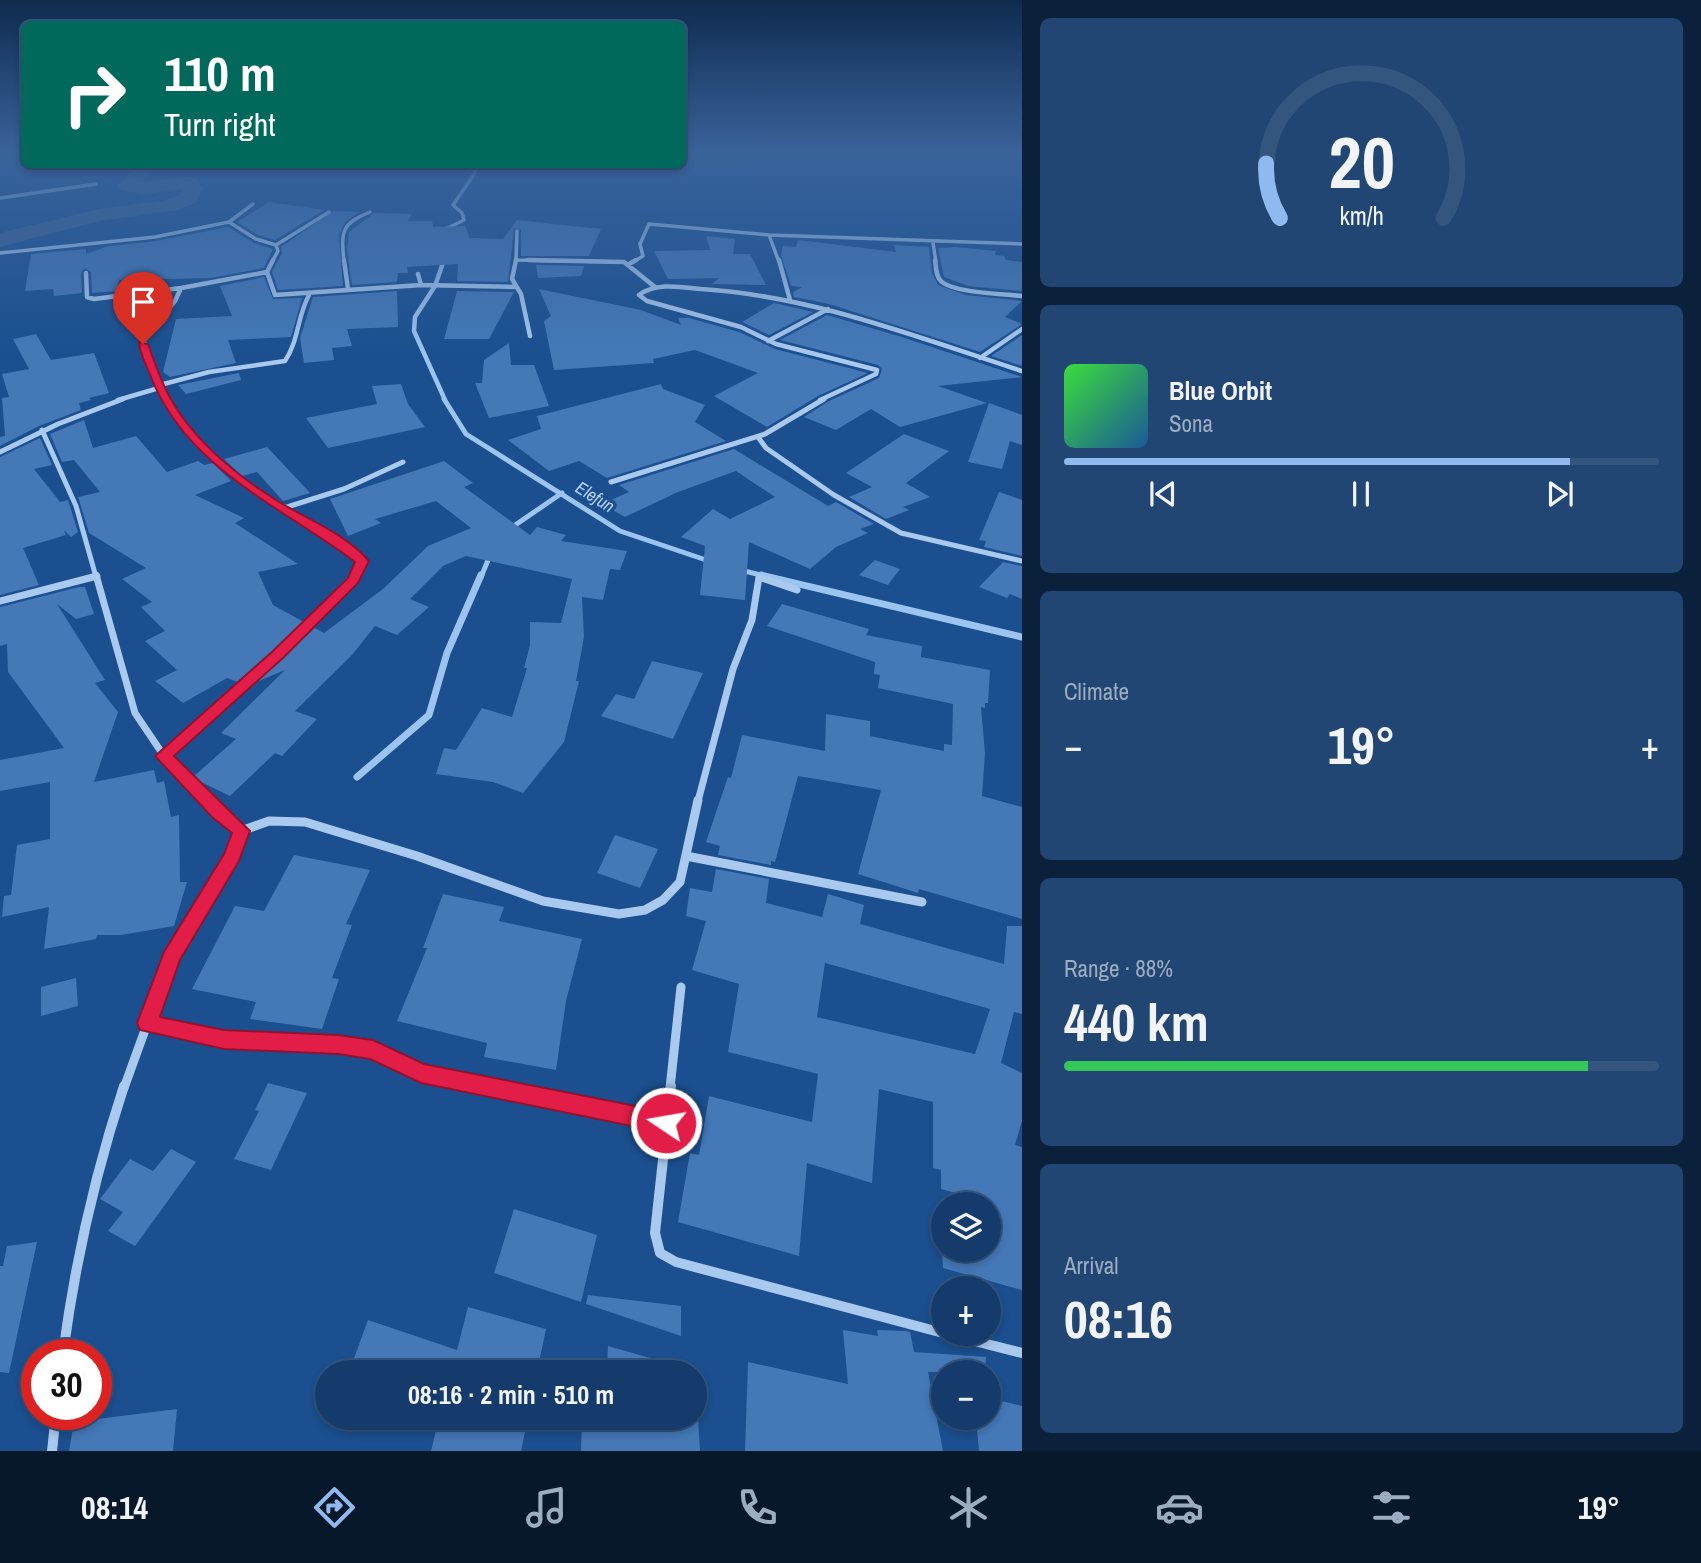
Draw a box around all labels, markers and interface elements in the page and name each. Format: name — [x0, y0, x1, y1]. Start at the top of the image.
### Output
text: 110 m — [164, 40, 276, 106]
icon: right — [49, 49, 140, 140]
text: Turn right — [164, 103, 276, 146]
text: 20 — [1328, 114, 1395, 212]
text: km/h — [1339, 199, 1384, 233]
pin — [113, 272, 173, 344]
icon: arrive — [124, 283, 162, 321]
text: Blue Orbit — [1169, 373, 1272, 408]
text: Sona — [1169, 408, 1213, 439]
water label: Elefun — [571, 475, 620, 518]
icon: previous — [1144, 475, 1182, 513]
icon: pause — [1342, 475, 1380, 513]
icon: next — [1541, 475, 1579, 513]
text: Climate — [1064, 676, 1129, 707]
text: 19° — [1327, 710, 1396, 780]
text: − — [1064, 720, 1082, 771]
text: + — [1641, 720, 1659, 771]
text: Range · 88% — [1064, 953, 1173, 984]
text: 440 km — [1064, 987, 1209, 1057]
position arrow — [629, 1086, 703, 1160]
map controls — [931, 1192, 1001, 1430]
button: layers — [931, 1192, 1001, 1262]
text: Arrival — [1064, 1250, 1119, 1281]
button: + — [931, 1276, 1001, 1346]
text: 08:16 — [1064, 1284, 1173, 1354]
speed limit sign: 30 — [21, 1339, 112, 1430]
button: − — [931, 1360, 1001, 1430]
text: 08:16 · 2 min · 510 m — [408, 1377, 614, 1412]
icon: directions — [310, 1483, 359, 1532]
icon: music — [522, 1483, 571, 1532]
icon: phone — [733, 1483, 782, 1532]
icon: climate — [944, 1483, 993, 1532]
icon: car — [1155, 1483, 1204, 1532]
icon: filters — [1367, 1483, 1416, 1532]
text: 08:14 — [81, 1486, 148, 1529]
text: 19° — [1578, 1486, 1620, 1529]

